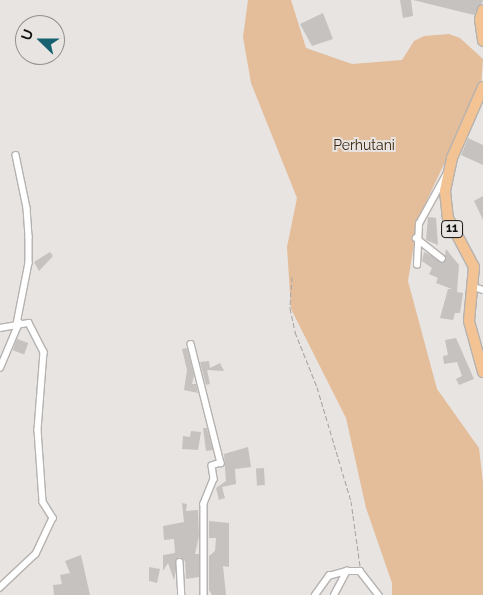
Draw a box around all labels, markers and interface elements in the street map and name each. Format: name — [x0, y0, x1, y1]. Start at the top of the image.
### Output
north arrow — [15, 15, 65, 65]
text: U — [18, 27, 36, 43]
park label: Perhutani — [333, 137, 395, 153]
road number: 11 — [441, 220, 463, 238]

